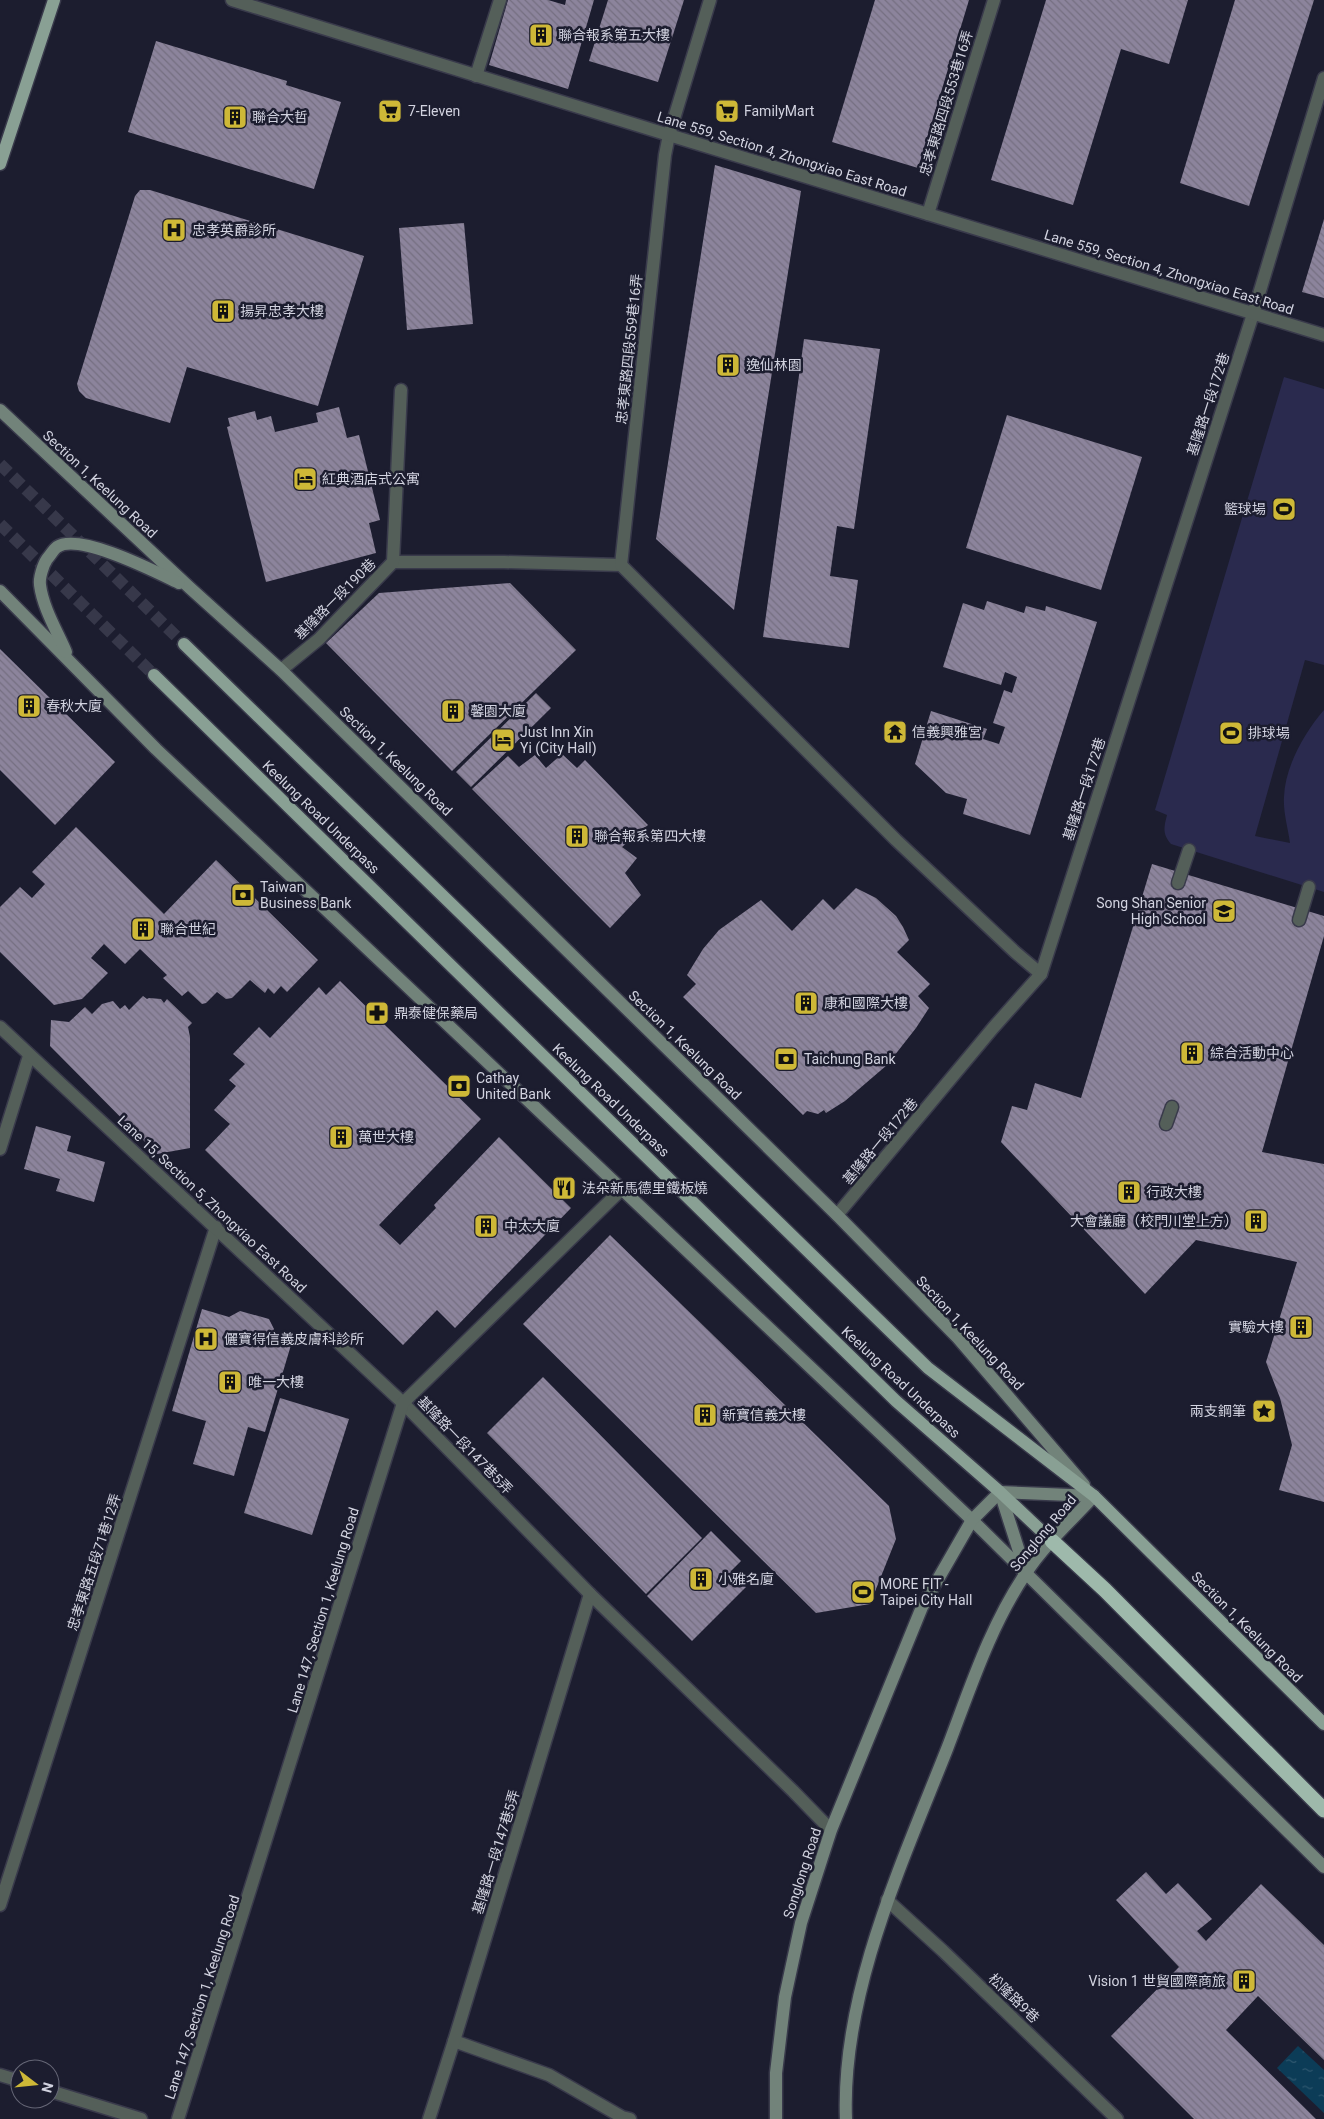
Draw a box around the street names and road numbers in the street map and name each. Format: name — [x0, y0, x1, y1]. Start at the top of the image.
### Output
street label: 忠孝東路四段553巷16弄 — [916, 28, 976, 178]
street label: Lane 559, Section 4, Zhongxiao East Road — [655, 108, 909, 200]
street label: Lane 559, Section 4, Zhongxiao East Road — [1042, 226, 1296, 318]
street label: 忠孝東路四段559巷16弄 — [613, 273, 645, 425]
street label: 基隆路一段172巷 — [1184, 350, 1232, 458]
street label: Section 1, Keelung Road — [40, 427, 160, 541]
street label: 基隆路一段190巷 — [291, 555, 379, 643]
street label: Section 1, Keelung Road — [336, 703, 456, 819]
street label: 基隆路一段172巷 — [1060, 735, 1108, 843]
street label: Keelung Road Underpass — [259, 757, 383, 877]
street label: Section 1, Keelung Road — [625, 987, 745, 1103]
street label: Keelung Road Underpass — [549, 1040, 673, 1160]
street label: 基隆路一段172巷 — [839, 1095, 921, 1187]
street label: Lane 15, Section 5, Zhongxiao East Road — [114, 1112, 310, 1296]
street label: Section 1, Keelung Road — [913, 1273, 1027, 1393]
street label: Keelung Road Underpass — [838, 1323, 964, 1441]
street label: 基隆路一段147巷5弄 — [414, 1393, 516, 1497]
street label: 忠孝東路五段71巷12弄 — [64, 1491, 124, 1633]
street label: Songlong Road — [1007, 1492, 1079, 1574]
street label: Lane 147, Section 1, Keelung Road — [284, 1505, 362, 1715]
street label: Section 1, Keelung Road — [1188, 1568, 1306, 1686]
street label: 基隆路一段147巷5弄 — [469, 1788, 523, 1916]
street label: Songlong Road — [780, 1826, 824, 1920]
street label: Lane 147, Section 1, Keelung Road — [161, 1893, 243, 2101]
street label: 松隆路9巷 — [985, 1970, 1043, 2026]

